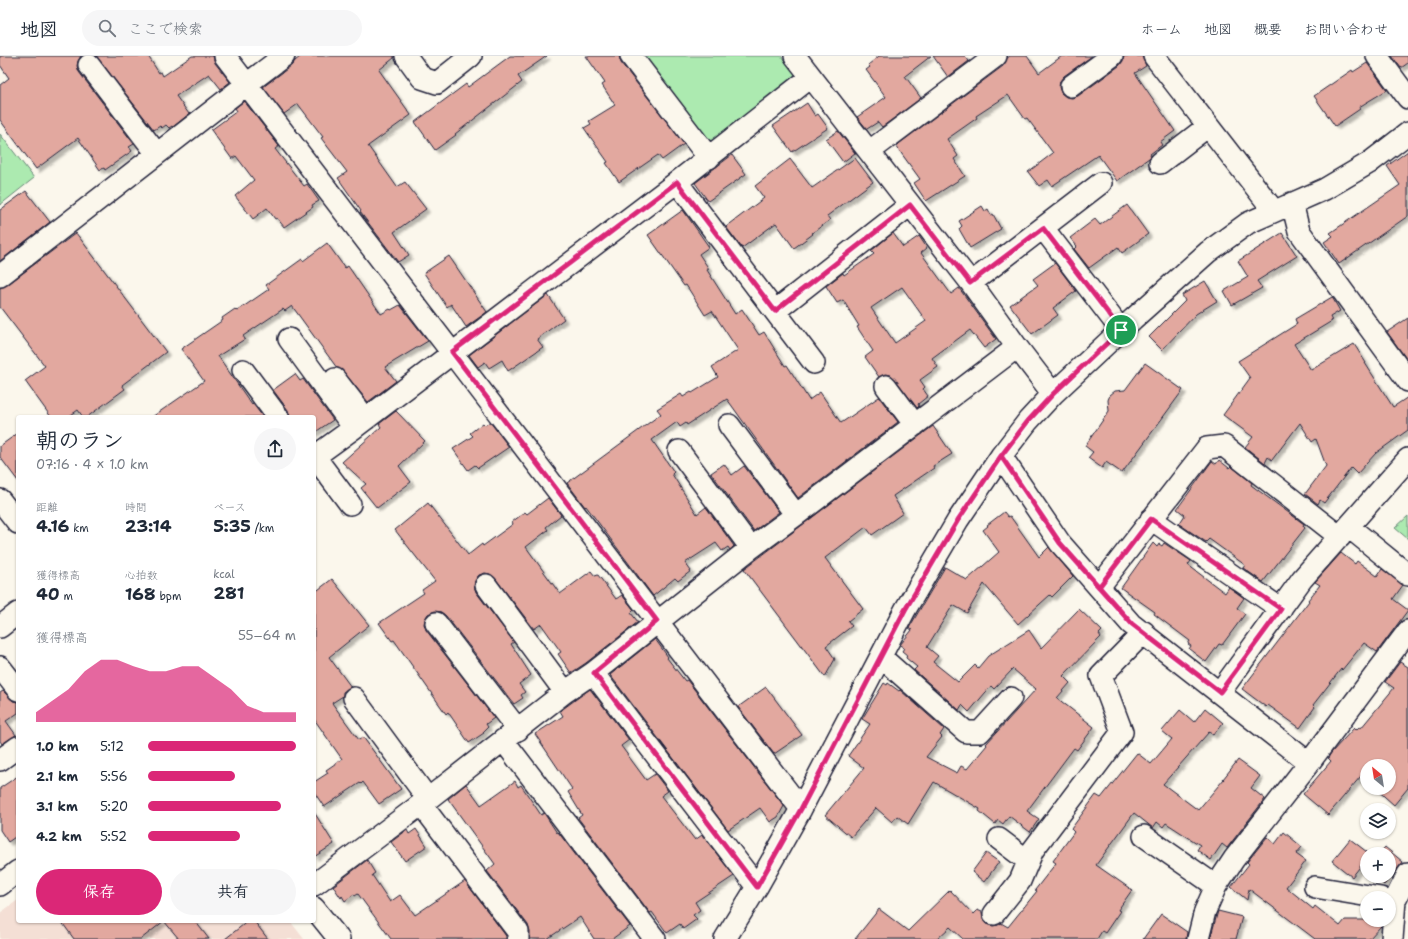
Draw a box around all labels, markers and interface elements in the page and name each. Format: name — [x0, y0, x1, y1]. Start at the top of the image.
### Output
search box — [82, 10, 362, 46]
text: 地図 — [20, 17, 58, 42]
icon: search — [96, 17, 118, 39]
text: ここで検索 — [128, 19, 203, 39]
text: ホーム — [1141, 20, 1182, 38]
text: 地図 — [1204, 20, 1232, 38]
text: 概要 — [1254, 20, 1282, 38]
text: お問い合わせ — [1304, 20, 1388, 38]
pin — [1104, 313, 1138, 347]
icon: arrive — [1110, 319, 1132, 341]
text: 朝のラン — [36, 426, 124, 455]
button: share — [254, 428, 296, 470]
text: 07:16 · 4 × 1.0 km — [36, 456, 149, 473]
text: 距離 — [36, 500, 58, 515]
text: 時間 — [125, 500, 147, 515]
text: ペース — [213, 500, 246, 515]
text: 4.16 — [36, 515, 70, 537]
text: 23:14 — [125, 515, 172, 537]
text: 5:35 — [213, 515, 251, 537]
text: km — [70, 521, 89, 536]
text: /km — [251, 521, 274, 536]
text: kcal — [213, 567, 235, 582]
text: 獲得標高 — [36, 568, 80, 583]
text: 心拍数 — [125, 568, 158, 583]
text: 281 — [213, 582, 244, 604]
text: 40 — [36, 583, 60, 605]
text: 168 — [125, 583, 156, 605]
text: m — [60, 589, 73, 604]
text: bpm — [156, 589, 182, 604]
text: 55–64 m — [238, 627, 296, 644]
text: 獲得標高 — [36, 629, 88, 646]
text: 1.0 km — [36, 738, 78, 755]
text: 5:12 — [100, 738, 124, 755]
north arrow — [1360, 759, 1396, 795]
map controls — [1360, 759, 1396, 927]
text: 2.1 km — [36, 768, 78, 785]
text: 5:56 — [100, 768, 128, 785]
text: 3.1 km — [36, 798, 78, 815]
text: 5:20 — [100, 798, 128, 815]
button: layers — [1360, 803, 1396, 839]
text: 4.2 km — [36, 828, 82, 845]
text: 5:52 — [100, 828, 127, 845]
button: + — [1360, 847, 1396, 883]
button: 保存 — [36, 869, 162, 915]
button: 共有 — [170, 869, 296, 915]
button: − — [1360, 891, 1396, 927]

